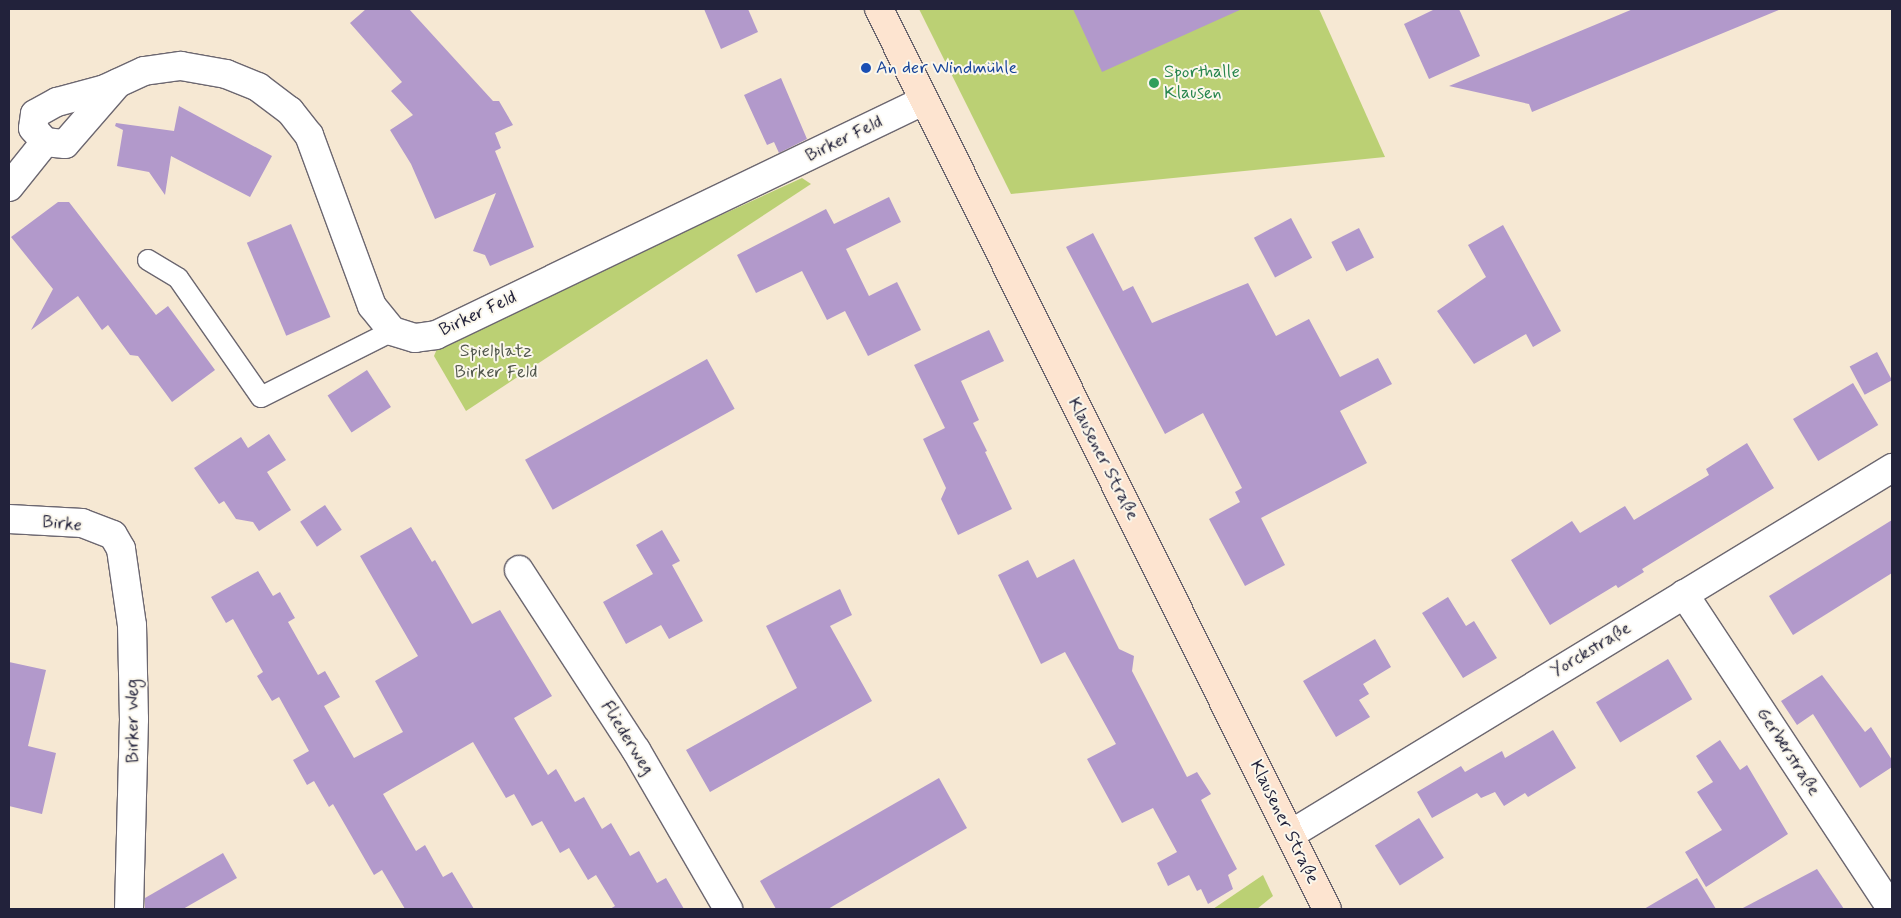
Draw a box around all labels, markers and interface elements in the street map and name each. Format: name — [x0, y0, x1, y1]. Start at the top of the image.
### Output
place label: An der Windmühle — [876, 57, 1016, 79]
marker: An der Windmühle — [860, 62, 872, 74]
place label: Sporthalle Klausen — [1164, 62, 1240, 104]
marker: Sporthalle Klausen — [1148, 77, 1160, 89]
street label: Birker Feld — [801, 111, 887, 167]
street label: Birker Feld — [435, 286, 521, 342]
park label: Spielplatz Birker Feld — [454, 341, 538, 384]
street label: Klausener Straße — [1063, 395, 1143, 523]
street label: Birke — [41, 511, 83, 537]
street label: Yorckstraße — [1547, 618, 1635, 682]
street label: Birker Weg — [122, 678, 144, 764]
street label: Fliederweg — [596, 697, 658, 779]
street label: Gerberstraße — [1751, 704, 1825, 800]
street label: Klausener Straße — [1245, 758, 1323, 886]

